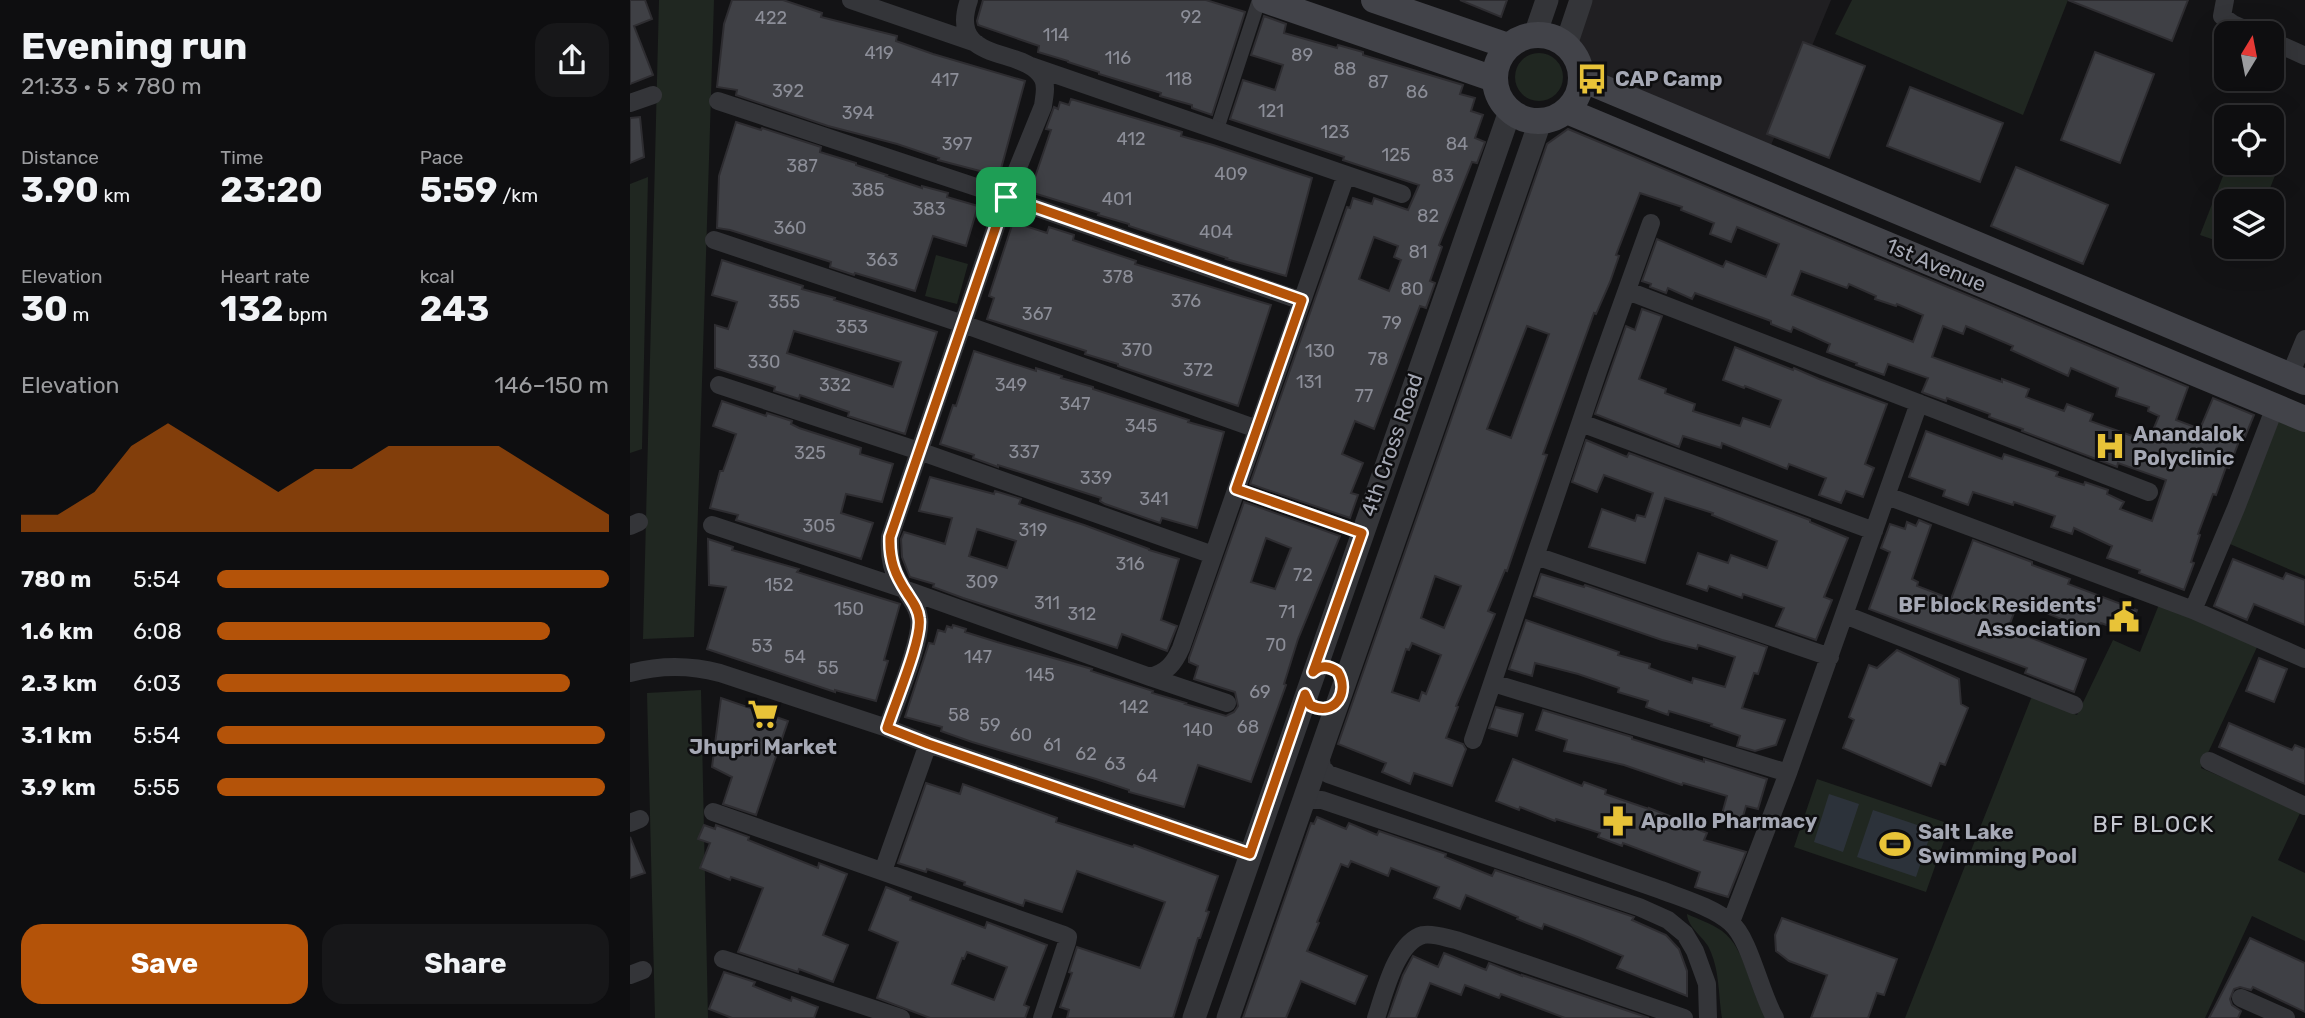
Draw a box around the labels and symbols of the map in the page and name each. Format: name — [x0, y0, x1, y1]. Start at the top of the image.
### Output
house number: 92 — [1180, 6, 1202, 28]
house number: 422 — [755, 7, 787, 29]
north arrow — [2214, 21, 2284, 91]
house number: 114 — [1043, 24, 1069, 46]
house number: 419 — [864, 42, 894, 64]
house number: 89 — [1291, 44, 1313, 66]
house number: 116 — [1105, 47, 1131, 69]
house number: 88 — [1334, 58, 1356, 80]
bus stop icon: CAP Camp — [1575, 62, 1609, 96]
place label: CAP Camp — [1615, 66, 1722, 91]
house number: 118 — [1166, 68, 1192, 90]
house number: 417 — [931, 69, 959, 91]
house number: 87 — [1368, 71, 1388, 93]
house number: 392 — [772, 80, 804, 102]
house number: 86 — [1406, 81, 1428, 103]
house number: 121 — [1258, 100, 1284, 122]
house number: 394 — [842, 102, 874, 124]
house number: 123 — [1320, 121, 1350, 143]
house number: 412 — [1116, 128, 1146, 150]
house number: 397 — [942, 133, 972, 155]
house number: 84 — [1446, 133, 1468, 155]
house number: 125 — [1382, 144, 1410, 166]
house number: 387 — [786, 155, 818, 177]
house number: 409 — [1214, 163, 1248, 185]
house number: 83 — [1432, 165, 1454, 187]
pin — [976, 167, 1036, 227]
house number: 385 — [852, 179, 884, 201]
house number: 401 — [1102, 188, 1132, 210]
house number: 383 — [912, 198, 946, 220]
house number: 82 — [1417, 205, 1439, 227]
house number: 360 — [773, 217, 807, 239]
house number: 404 — [1199, 221, 1233, 243]
street label: 1st Avenue — [1883, 232, 1990, 297]
house number: 81 — [1408, 241, 1428, 263]
house number: 363 — [866, 249, 898, 271]
house number: 378 — [1102, 266, 1134, 288]
house number: 80 — [1401, 278, 1423, 300]
house number: 376 — [1171, 290, 1201, 312]
house number: 355 — [768, 291, 800, 313]
house number: 367 — [1022, 303, 1052, 325]
house number: 79 — [1382, 312, 1402, 334]
house number: 353 — [836, 316, 868, 338]
house number: 370 — [1121, 339, 1153, 361]
house number: 130 — [1305, 340, 1335, 362]
house number: 78 — [1368, 348, 1388, 370]
house number: 330 — [747, 351, 781, 373]
house number: 372 — [1183, 359, 1213, 381]
street label: 4th Cross Road — [1355, 370, 1428, 520]
house number: 131 — [1296, 371, 1322, 393]
house number: 332 — [819, 374, 851, 396]
house number: 349 — [995, 374, 1027, 396]
house number: 77 — [1355, 385, 1373, 407]
house number: 347 — [1060, 393, 1090, 415]
house number: 345 — [1125, 415, 1157, 437]
place label: Anandalok Polyclinic — [2133, 421, 2245, 470]
hospital icon: Anandalok Polyclinic — [2093, 429, 2127, 463]
house number: 337 — [1009, 441, 1039, 463]
house number: 325 — [794, 442, 826, 464]
house number: 339 — [1080, 467, 1112, 489]
house number: 341 — [1139, 488, 1169, 510]
house number: 305 — [803, 515, 835, 537]
house number: 319 — [1019, 519, 1047, 541]
house number: 316 — [1115, 553, 1145, 575]
house number: 72 — [1293, 564, 1313, 586]
house number: 309 — [966, 571, 998, 593]
house number: 152 — [765, 574, 793, 596]
house number: 311 — [1034, 592, 1060, 614]
place label: BF block Residents' Association — [1898, 592, 2101, 641]
house number: 150 — [834, 598, 864, 620]
public building icon: BF block Residents' Association — [2107, 600, 2141, 634]
house number: 71 — [1279, 601, 1295, 623]
house number: 312 — [1068, 603, 1096, 625]
house number: 70 — [1266, 634, 1286, 656]
house number: 53 — [751, 635, 773, 657]
house number: 54 — [784, 646, 806, 668]
house number: 147 — [964, 646, 992, 668]
house number: 55 — [817, 657, 839, 679]
house number: 145 — [1025, 664, 1055, 686]
house number: 69 — [1249, 681, 1271, 703]
house number: 142 — [1119, 696, 1149, 718]
supermarket icon: Jhupri Market — [746, 697, 780, 731]
house number: 58 — [948, 704, 970, 726]
house number: 59 — [979, 714, 1001, 736]
house number: 68 — [1237, 716, 1259, 738]
house number: 140 — [1183, 719, 1213, 741]
house number: 60 — [1010, 724, 1032, 746]
place label: Jhupri Market — [689, 734, 837, 759]
house number: 61 — [1043, 734, 1061, 756]
house number: 62 — [1075, 743, 1097, 765]
house number: 63 — [1104, 753, 1126, 775]
house number: 64 — [1136, 765, 1158, 787]
pharmacy icon: Apollo Pharmacy — [1601, 804, 1635, 838]
place label: Apollo Pharmacy — [1641, 808, 1818, 833]
district label: BF BLOCK — [2093, 810, 2215, 838]
place label: Salt Lake Swimming Pool — [1918, 819, 2077, 868]
sports icon: Salt Lake Swimming Pool — [1878, 827, 1912, 861]

